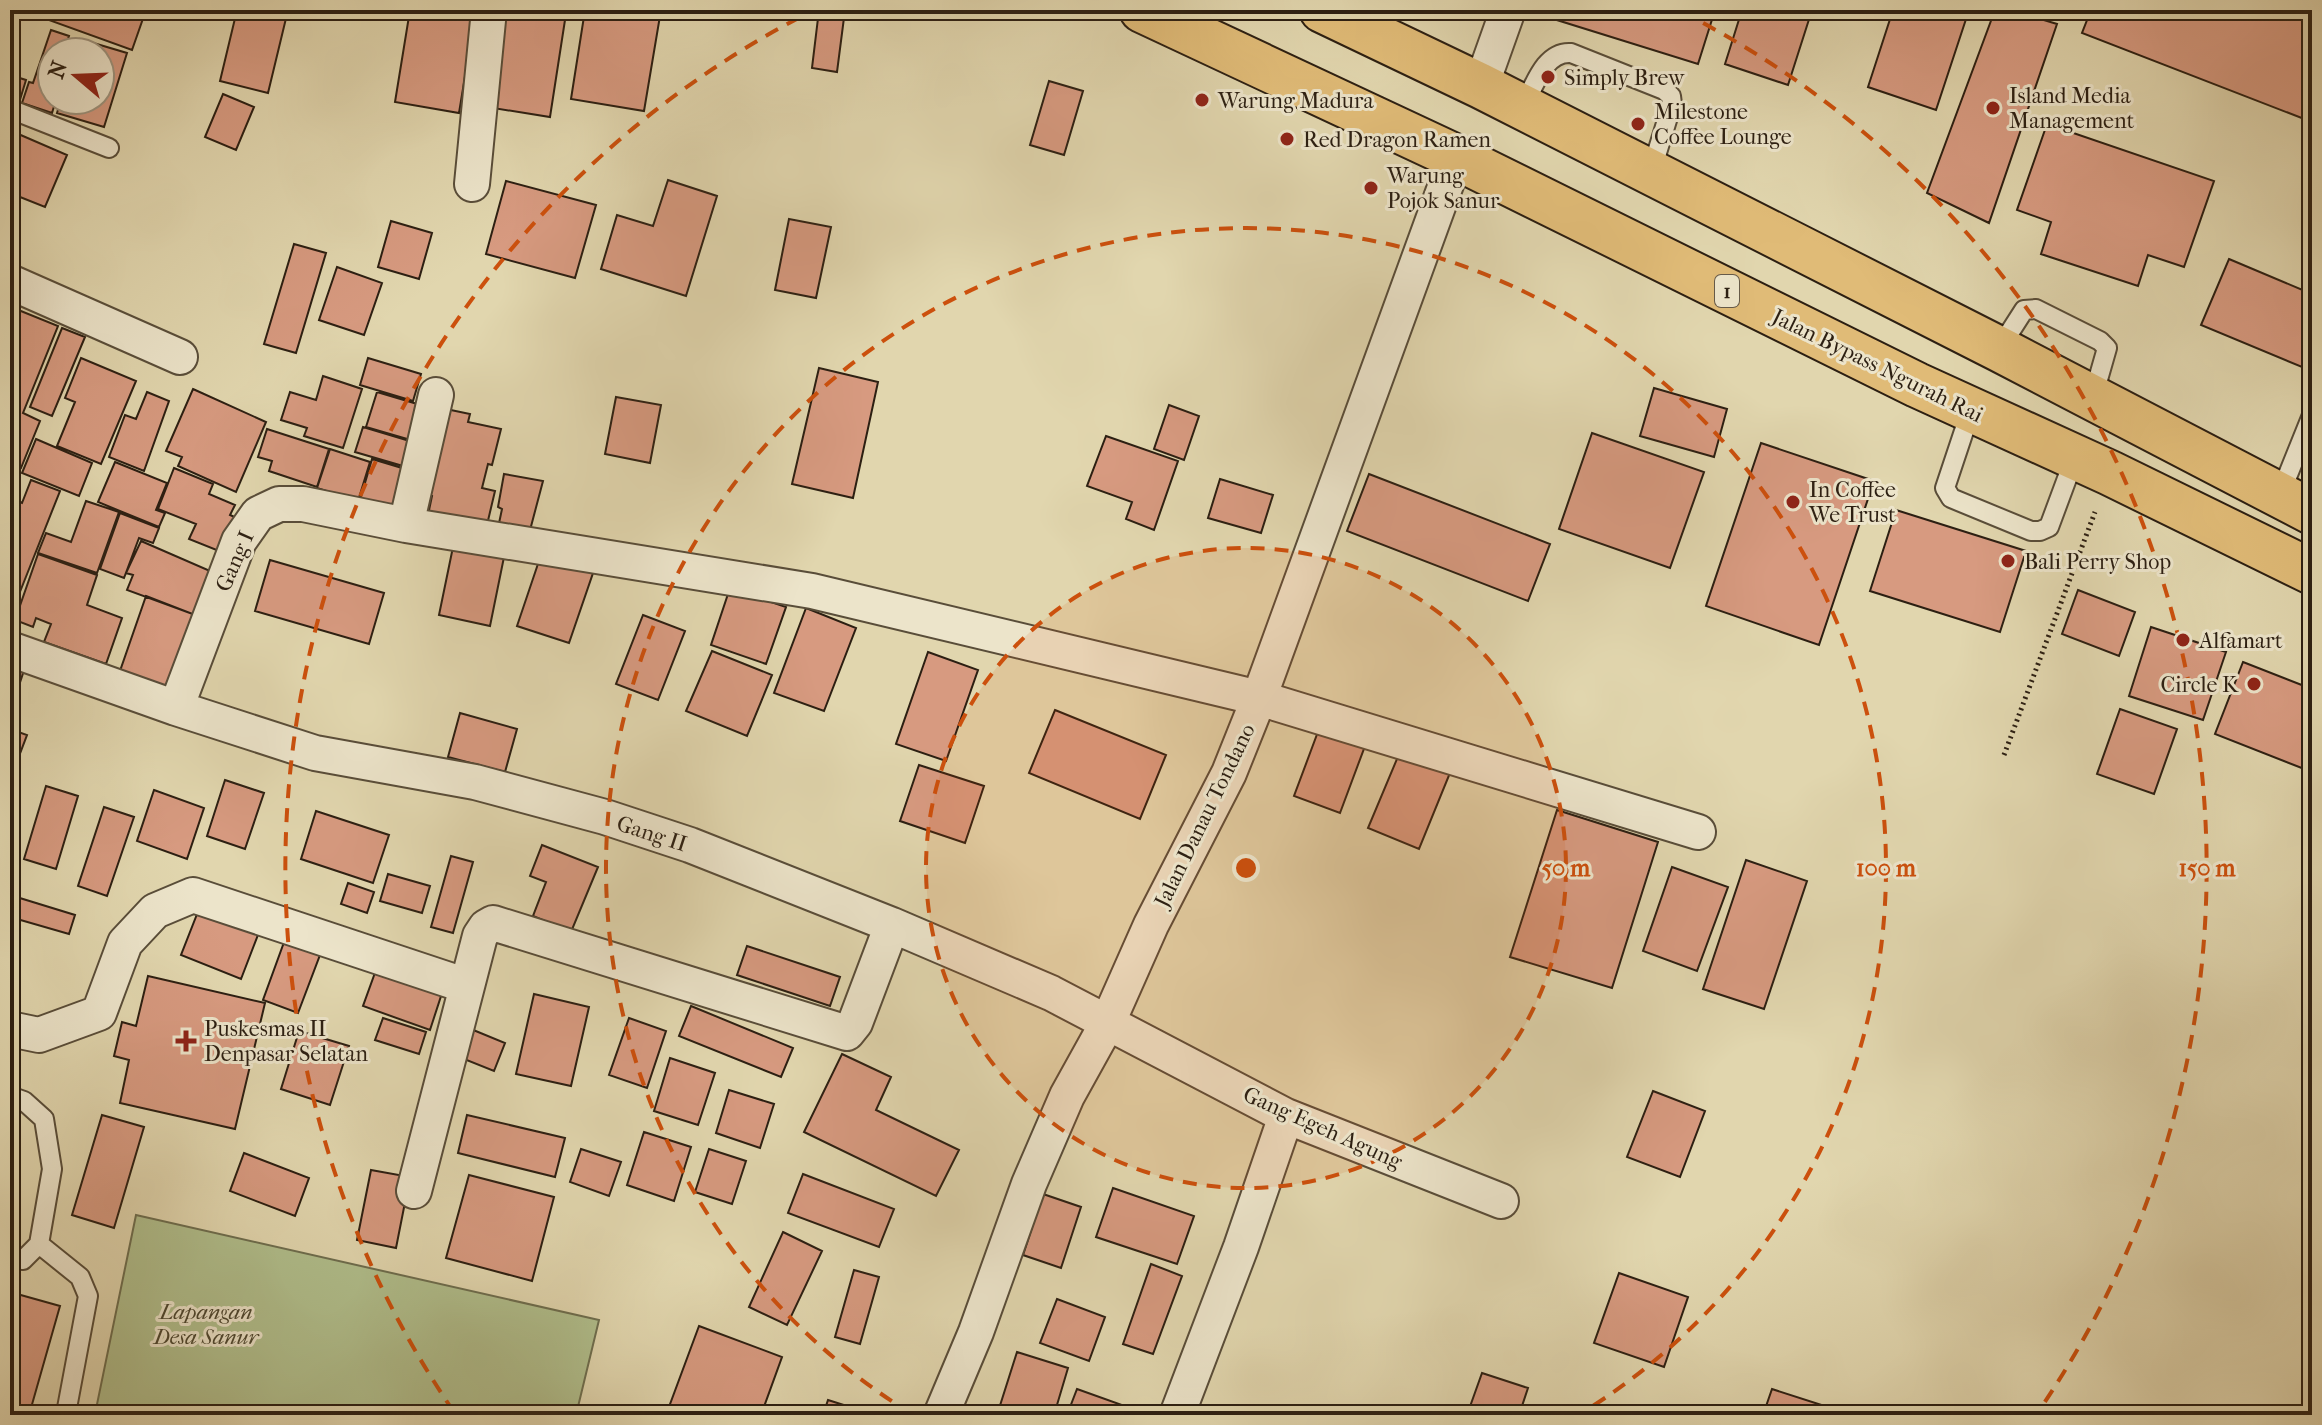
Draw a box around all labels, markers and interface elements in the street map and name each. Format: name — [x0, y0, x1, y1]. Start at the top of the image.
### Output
north arrow — [36, 36, 116, 116]
text: N — [43, 57, 73, 82]
place label: Simply Brew — [1564, 65, 1685, 91]
marker: Simply Brew — [1539, 68, 1557, 86]
place label: Island Media Management — [2009, 83, 2135, 134]
place label: Warung Madura — [1217, 88, 1374, 114]
marker: Warung Madura — [1193, 91, 1211, 109]
place label: Milestone Coffee Lounge — [1654, 99, 1792, 150]
marker: Island Media Management — [1984, 99, 2002, 117]
marker: Milestone Coffee Lounge — [1629, 115, 1647, 133]
place label: Red Dragon Ramen — [1303, 127, 1491, 153]
marker: Red Dragon Ramen — [1278, 130, 1296, 148]
place label: Warung Pojok Sanur — [1386, 163, 1500, 214]
marker: Warung Pojok Sanur — [1362, 179, 1380, 197]
road number: 1 — [1715, 275, 1739, 307]
street label: Jalan Bypass Ngurah Rai — [1766, 303, 1988, 428]
place label: In Coffee We Trust — [1808, 477, 1896, 528]
marker: In Coffee We Trust — [1784, 493, 1802, 511]
street label: Gang I — [210, 527, 260, 596]
place label: Bali Perry Shop — [2024, 549, 2171, 575]
marker: Bali Perry Shop — [1999, 552, 2017, 570]
place label: Alfamart — [2198, 628, 2283, 654]
marker: Alfamart — [2174, 631, 2192, 649]
place label: Circle K — [2160, 672, 2239, 698]
marker: Circle K — [2245, 675, 2263, 693]
street label: Jalan Danau Tondano — [1148, 719, 1261, 913]
street label: Gang II — [613, 810, 690, 858]
centre of rings — [1232, 854, 1260, 882]
text: 50 m — [1542, 854, 1591, 882]
text: 100 m — [1856, 854, 1917, 882]
text: 150 m — [2178, 854, 2237, 882]
place label: Puskesmas II Denpasar Selatan — [204, 1016, 368, 1067]
marker: Puskesmas II Denpasar Selatan — [175, 1030, 197, 1052]
street label: Gang Egeh Agung — [1239, 1081, 1406, 1175]
park label: Lapangan Desa Sanur — [152, 1299, 260, 1350]

